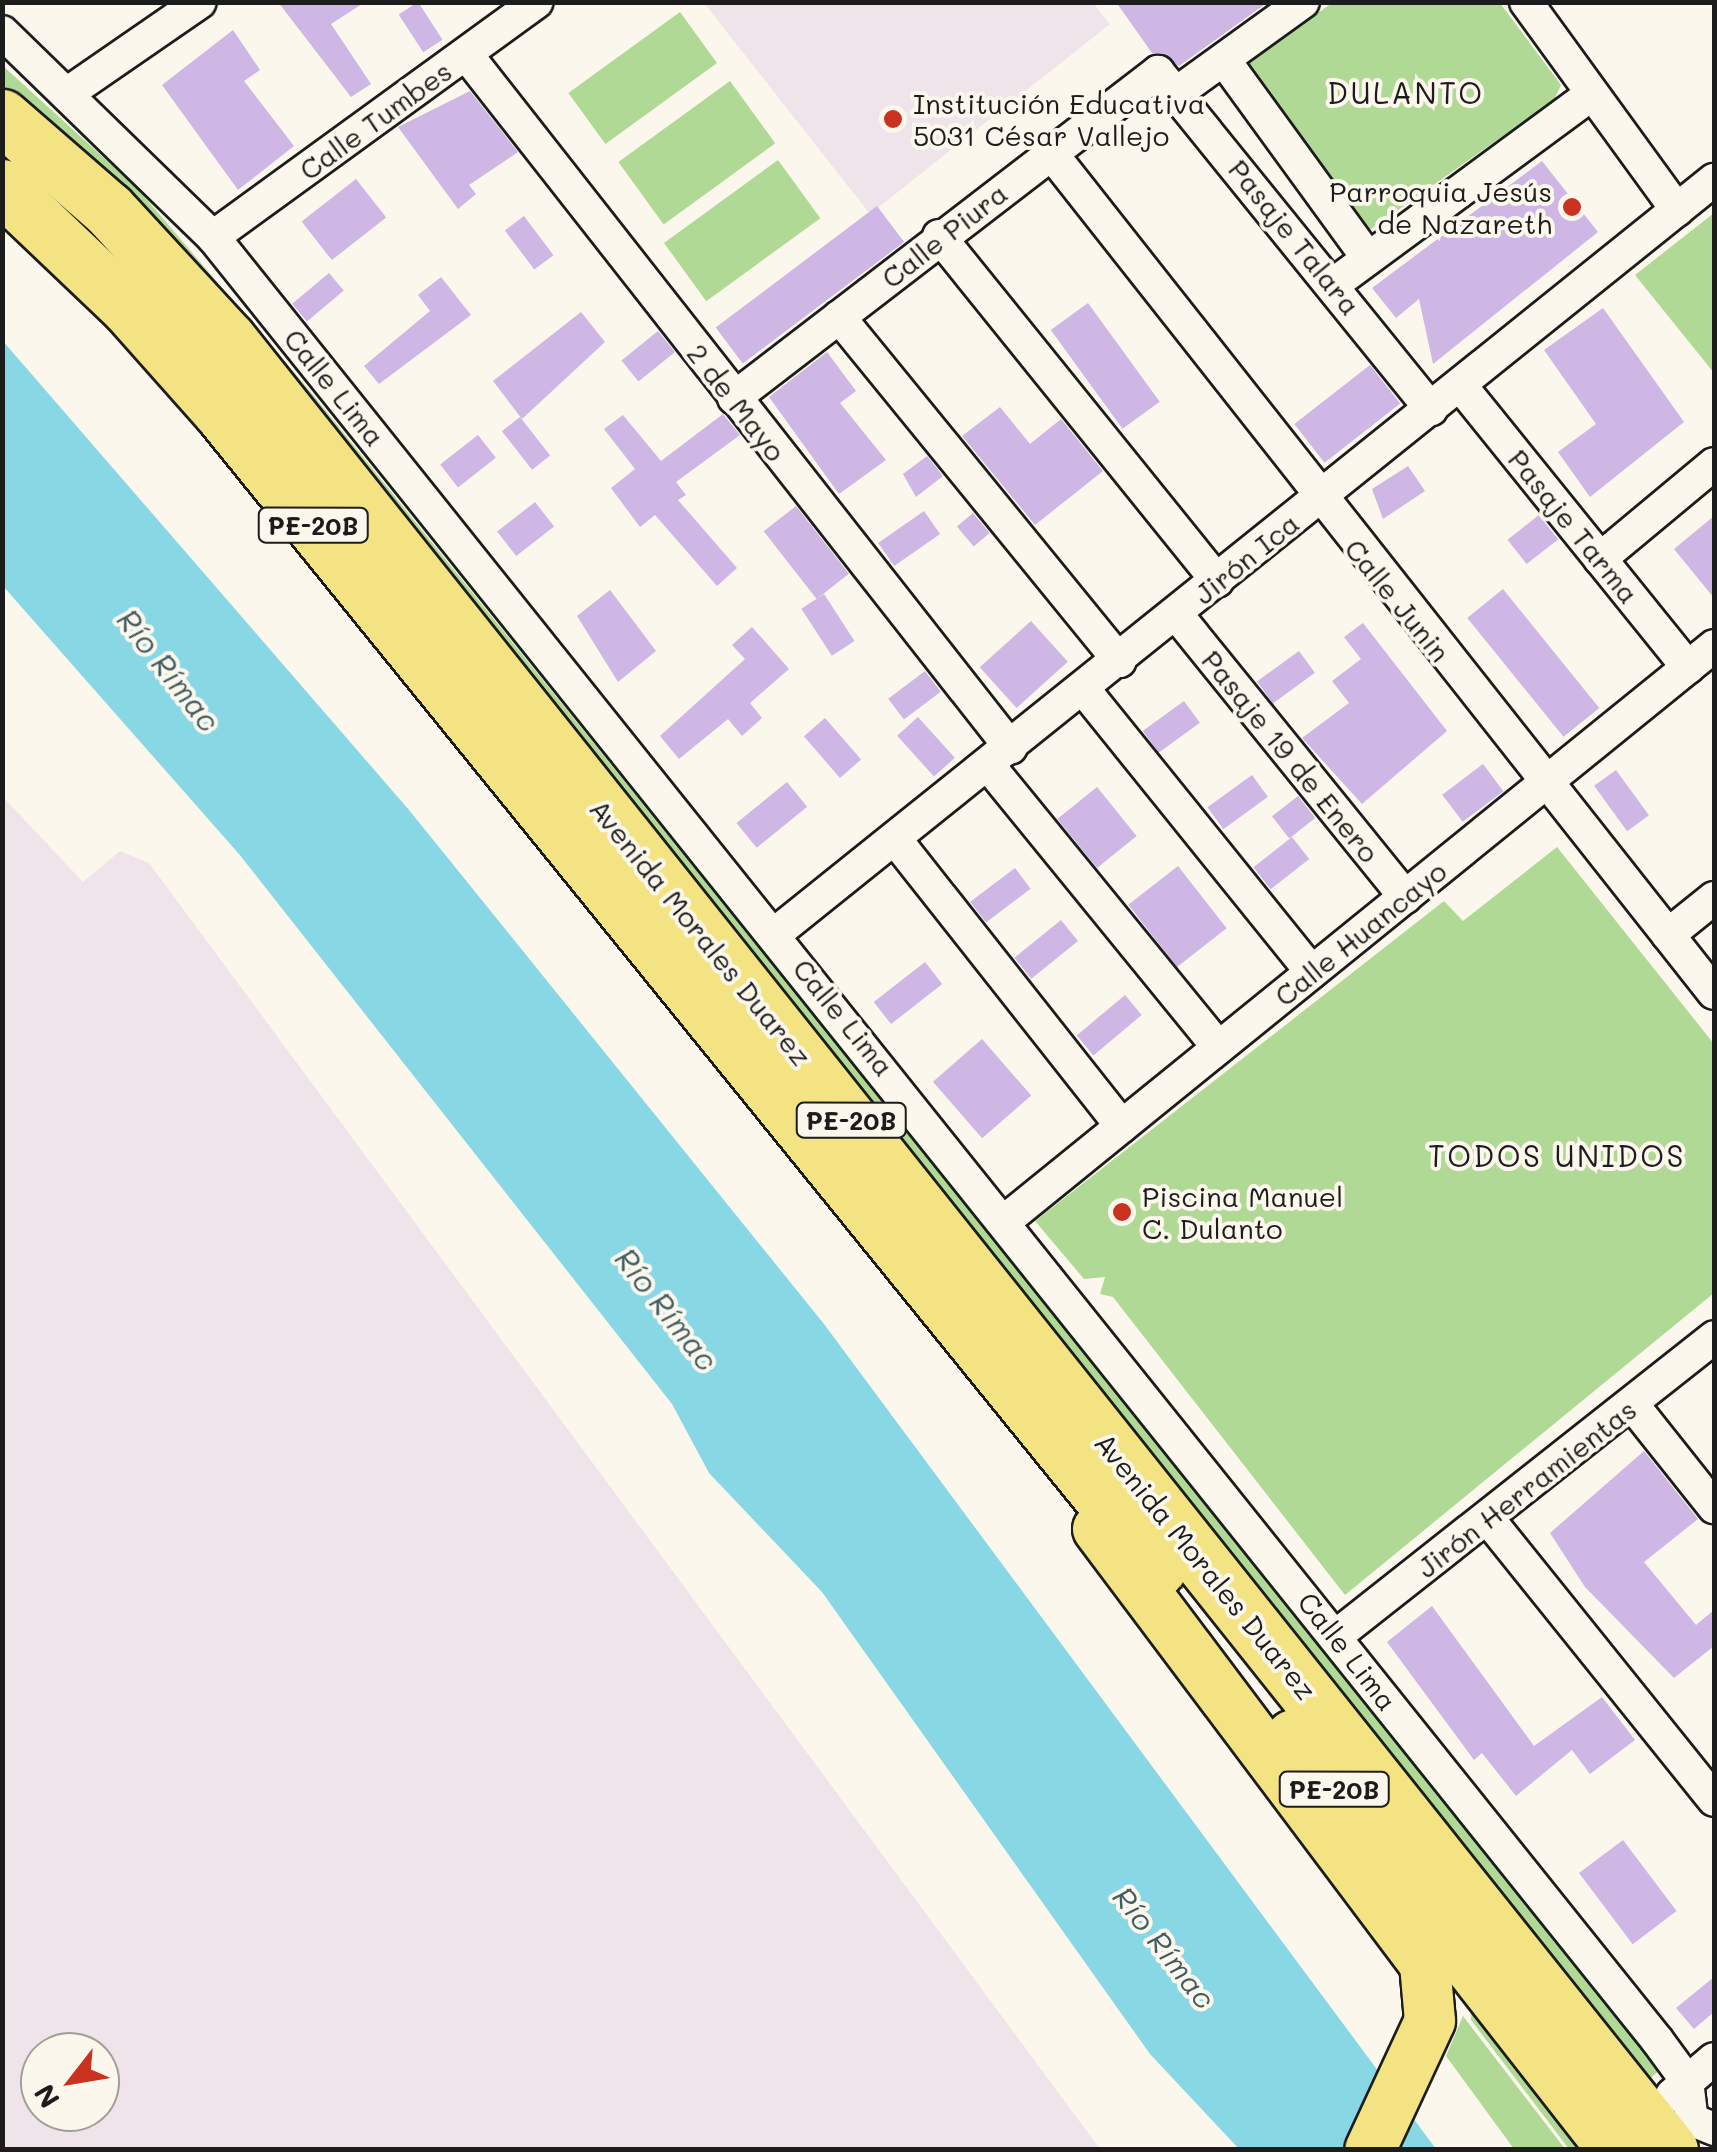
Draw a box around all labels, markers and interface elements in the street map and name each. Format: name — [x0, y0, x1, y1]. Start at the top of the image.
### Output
street label: Calle Tumbes — [292, 54, 458, 186]
district label: DULANTO — [1327, 74, 1485, 110]
place label: Institución Educativa 5031 César Vallejo — [913, 86, 1205, 152]
marker: Institución Educativa 5031 César Vallejo — [882, 108, 904, 130]
street label: Pasaje Talara — [1222, 152, 1368, 322]
place label: Parroquia Jesús de Nazareth — [1329, 174, 1552, 240]
street label: Calle Piura — [874, 176, 1014, 294]
marker: Parroquia Jesús de Nazareth — [1561, 196, 1583, 218]
street label: Calle Lima — [278, 322, 392, 452]
street label: 2 de Mayo — [681, 337, 793, 467]
street label: Pasaje Tarma — [1502, 442, 1646, 610]
road number: PE-20B — [256, 505, 370, 545]
street label: Jirón Ica — [1187, 506, 1305, 610]
street label: Calle Junin — [1338, 532, 1458, 668]
water label: Río Rímac — [110, 602, 228, 738]
street label: Pasaje 19 de Enero — [1195, 643, 1387, 869]
street label: Avenida Morales Duarez — [583, 792, 819, 1072]
street label: Calle Huancayo — [1267, 854, 1453, 1012]
street label: Calle Lima — [787, 952, 901, 1082]
road number: PE-20B — [794, 1100, 908, 1140]
district label: TODOS UNIDOS — [1428, 1137, 1686, 1173]
place label: Piscina Manuel C. Dulanto — [1142, 1179, 1343, 1245]
marker: Piscina Manuel C. Dulanto — [1111, 1201, 1133, 1223]
water label: Río Rímac — [608, 1241, 726, 1377]
street label: Jirón Herramientas — [1410, 1392, 1642, 1584]
street label: Avenida Morales Duarez — [1088, 1426, 1324, 1706]
street label: Calle Lima — [1291, 1585, 1405, 1717]
road number: PE-20B — [1276, 1769, 1392, 1809]
water label: Río Rímac — [1106, 1879, 1224, 2015]
north arrow — [20, 2032, 120, 2132]
text: N — [25, 2078, 67, 2115]

